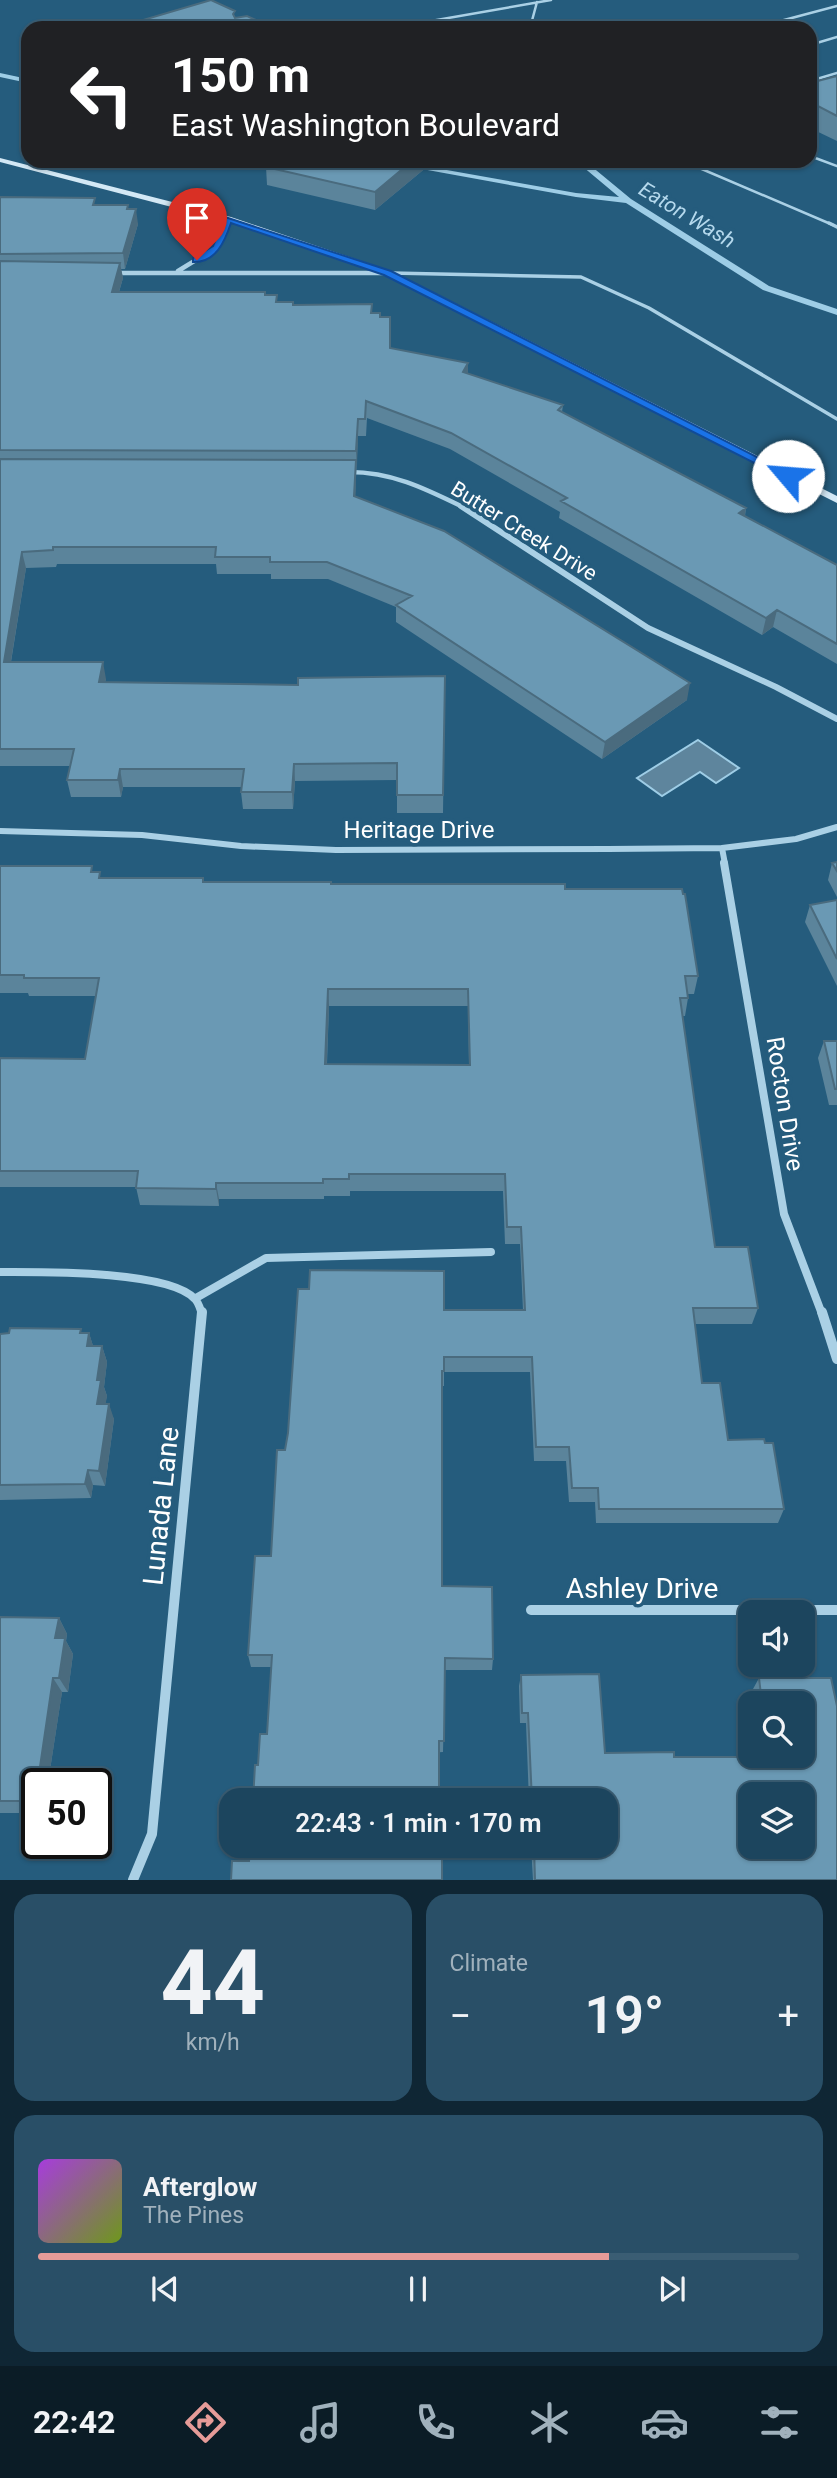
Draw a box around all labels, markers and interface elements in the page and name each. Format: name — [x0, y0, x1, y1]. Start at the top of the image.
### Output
text: 150 m — [171, 47, 310, 104]
icon: left — [56, 49, 147, 140]
text: East Washington Boulevard — [171, 106, 560, 144]
water label: Eaton Wash — [635, 177, 739, 253]
pin — [167, 188, 227, 260]
icon: arrive — [178, 199, 216, 237]
position arrow — [751, 439, 825, 513]
street label: Butter Creek Drive — [447, 476, 601, 586]
street label: Heritage Drive — [344, 816, 494, 844]
street label: Rocton Drive — [761, 1035, 809, 1173]
street label: Lunada Lane — [136, 1425, 186, 1587]
street label: Ashley Drive — [566, 1572, 718, 1605]
map controls — [738, 1600, 815, 1859]
button: sound — [738, 1600, 815, 1677]
button: search — [738, 1691, 815, 1768]
speed limit sign: 50 — [21, 1768, 112, 1859]
button: layers — [738, 1782, 815, 1859]
text: 22:43 · 1 min · 170 m — [295, 1808, 542, 1838]
text: 44 — [161, 1930, 265, 2036]
text: Climate — [450, 1950, 528, 1977]
text: 19° — [585, 1985, 664, 2046]
text: − — [450, 1994, 471, 2038]
text: + — [777, 1994, 799, 2038]
text: km/h — [186, 2029, 240, 2056]
text: Afterglow — [143, 2172, 257, 2202]
text: The Pines — [143, 2202, 244, 2229]
icon: previous — [146, 2270, 184, 2308]
icon: pause — [399, 2270, 437, 2308]
icon: next — [653, 2270, 691, 2308]
icon: directions — [181, 2398, 230, 2447]
icon: music — [296, 2398, 345, 2447]
icon: phone — [411, 2398, 460, 2447]
icon: climate — [525, 2398, 574, 2447]
icon: car — [640, 2398, 689, 2447]
icon: filters — [755, 2398, 804, 2447]
text: 22:42 — [33, 2403, 115, 2441]

